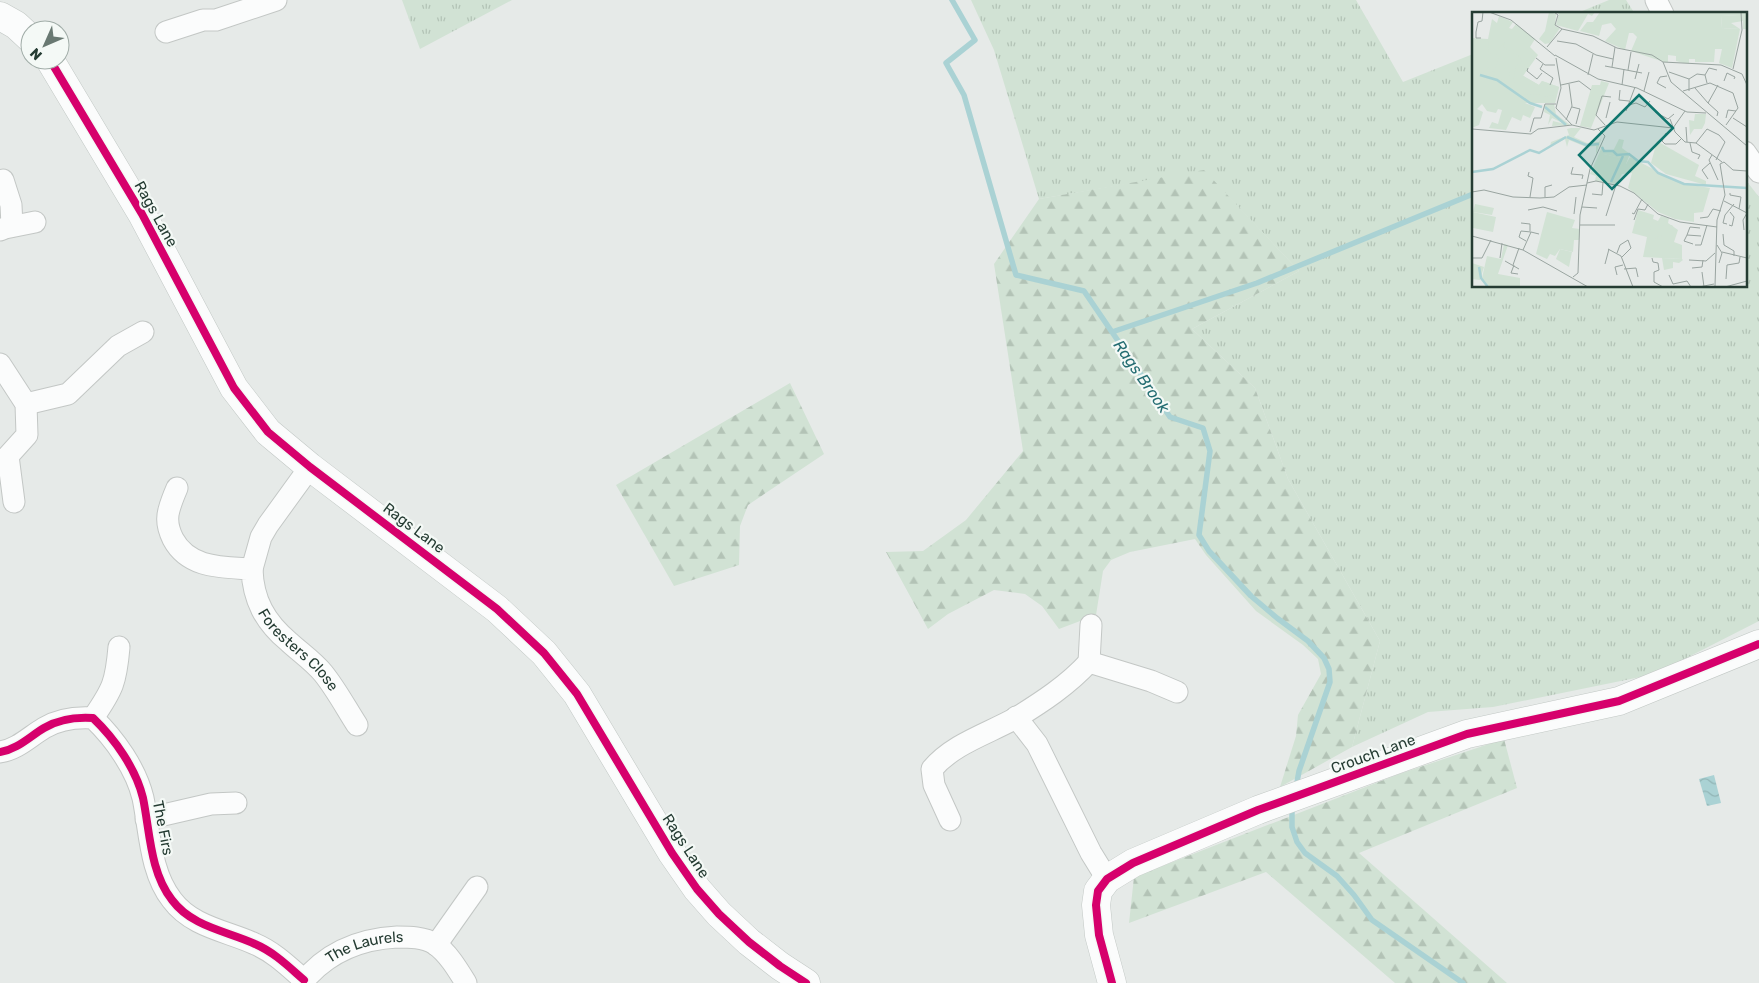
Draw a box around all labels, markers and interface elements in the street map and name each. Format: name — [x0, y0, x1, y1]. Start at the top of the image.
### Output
inset map — [1472, 12, 1746, 288]
north arrow — [20, 20, 70, 70]
text: N — [27, 44, 46, 63]
street label: Rags Lane — [131, 178, 181, 250]
water label: Rags Brook — [1109, 336, 1174, 417]
street label: Rags Lane — [380, 499, 448, 557]
street label: Foresters Close — [254, 605, 342, 694]
street label: Crouch Lane — [1328, 730, 1418, 778]
street label: The Firs — [149, 799, 177, 857]
street label: Rags Lane — [659, 811, 713, 881]
street label: The Laurels — [322, 928, 404, 967]

